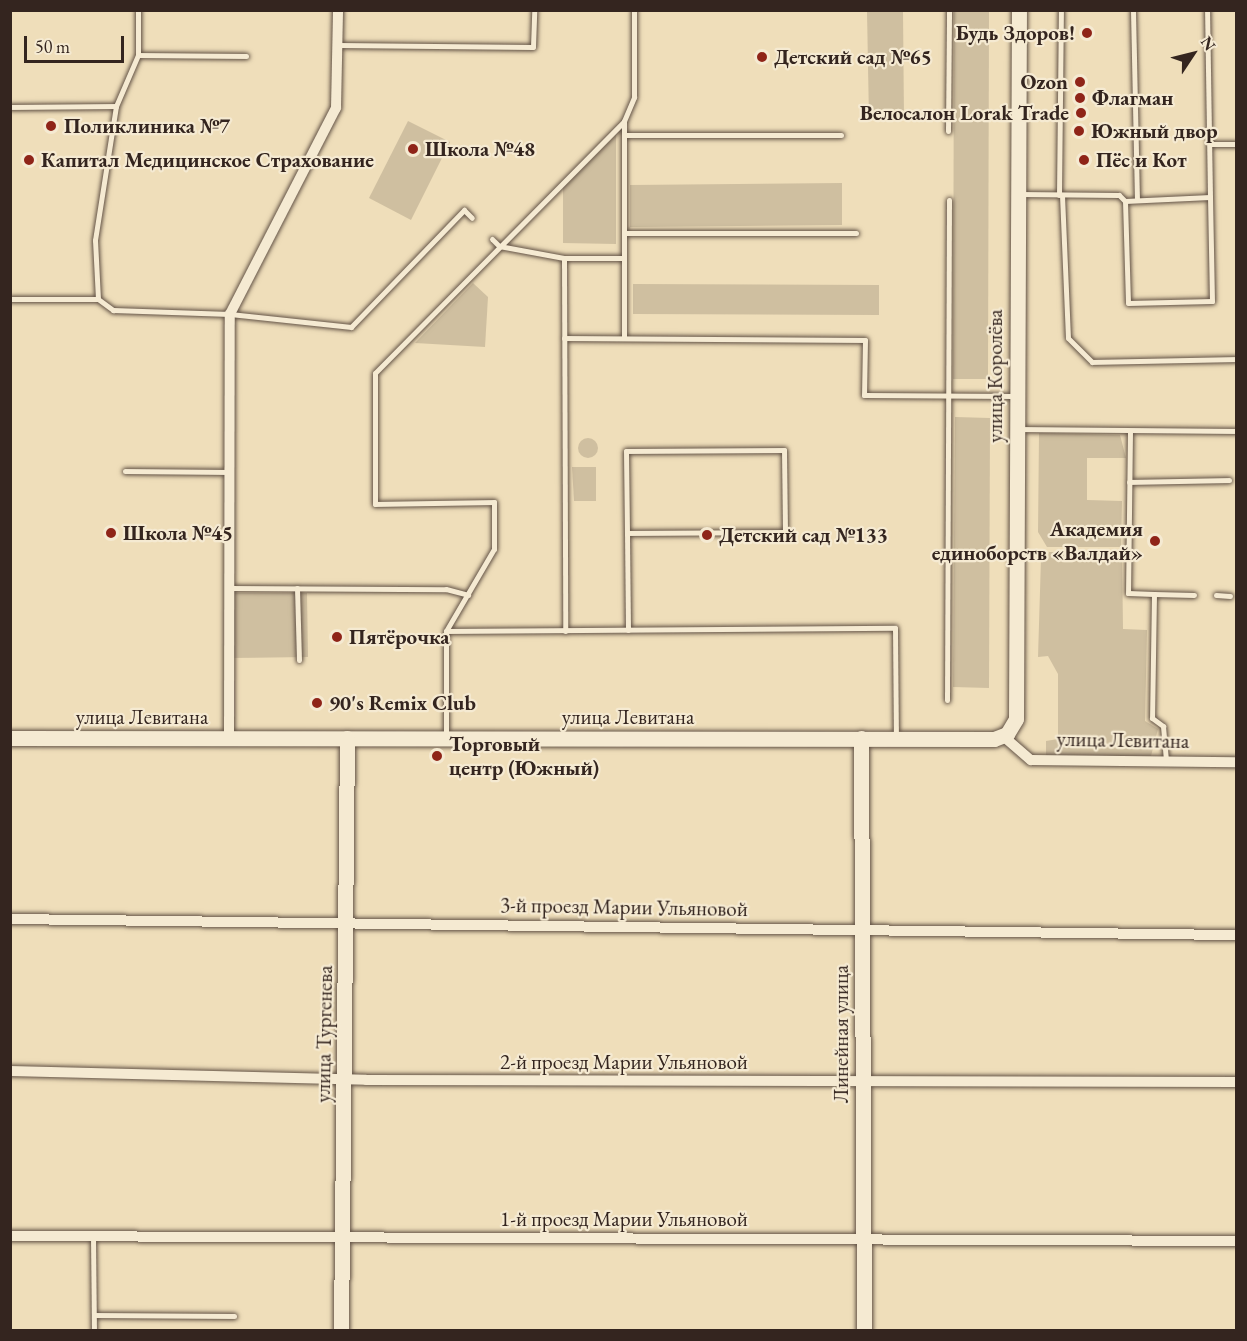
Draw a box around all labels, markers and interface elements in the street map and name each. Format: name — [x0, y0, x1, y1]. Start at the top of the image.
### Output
place label: Будь Здоров! — [956, 20, 1075, 46]
scale bar — [27, 24, 128, 62]
north arrow — [1163, 24, 1223, 84]
marker: Будь Здоров! — [1080, 26, 1094, 40]
text: N — [1196, 32, 1220, 55]
text: 50 m — [35, 35, 70, 58]
place label: Детский сад №65 — [774, 44, 932, 70]
marker: Детский сад №65 — [755, 50, 769, 64]
place label: Ozon — [1020, 69, 1068, 95]
marker: Ozon — [1073, 75, 1087, 89]
place label: Флагман — [1092, 85, 1173, 111]
marker: Флагман — [1073, 91, 1087, 105]
place label: Велосалон Lorak Trade — [860, 100, 1069, 126]
marker: Велосалон Lorak Trade — [1074, 106, 1088, 120]
place label: Поликлиника №7 — [64, 113, 230, 139]
marker: Поликлиника №7 — [42, 117, 60, 135]
place label: Южный двор — [1091, 118, 1217, 144]
marker: Южный двор — [1072, 124, 1086, 138]
place label: Школа №48 — [425, 136, 535, 162]
marker: Школа №48 — [406, 142, 420, 156]
place label: Капитал Медицинское Страхование — [41, 147, 374, 173]
place label: Пёс и Кот — [1096, 147, 1187, 173]
marker: Капитал Медицинское Страхование — [22, 153, 36, 167]
marker: Пёс и Кот — [1077, 153, 1091, 167]
street label: улица Королёва — [982, 309, 1008, 443]
place label: Академия единоборств «Валдай» — [932, 516, 1143, 566]
place label: Школа №45 — [123, 520, 233, 546]
place label: Детский сад №133 — [719, 522, 888, 548]
marker: Школа №45 — [104, 526, 118, 540]
marker: Детский сад №133 — [700, 528, 714, 542]
marker: Академия единоборств «Валдай» — [1148, 534, 1162, 548]
place label: Пятёрочка — [349, 624, 450, 650]
marker: Пятёрочка — [330, 630, 344, 644]
place label: 90's Remix Club — [329, 690, 476, 716]
marker: 90's Remix Club — [310, 696, 324, 710]
street label: улица Левитана — [76, 704, 208, 730]
street label: улица Левитана — [562, 704, 694, 730]
street label: улица Левитана — [1056, 726, 1190, 754]
place label: Торговый центр (Южный) — [449, 731, 599, 781]
marker: Торговый центр (Южный) — [430, 749, 444, 763]
street label: 3-й проезд Марии Ульяновой — [500, 892, 748, 922]
street label: улица Тургенева — [310, 965, 338, 1103]
street label: Линейная улица — [828, 965, 854, 1103]
street label: 2-й проезд Марии Ульяновой — [500, 1049, 748, 1075]
street label: 1-й проезд Марии Ульяновой — [500, 1206, 748, 1232]

